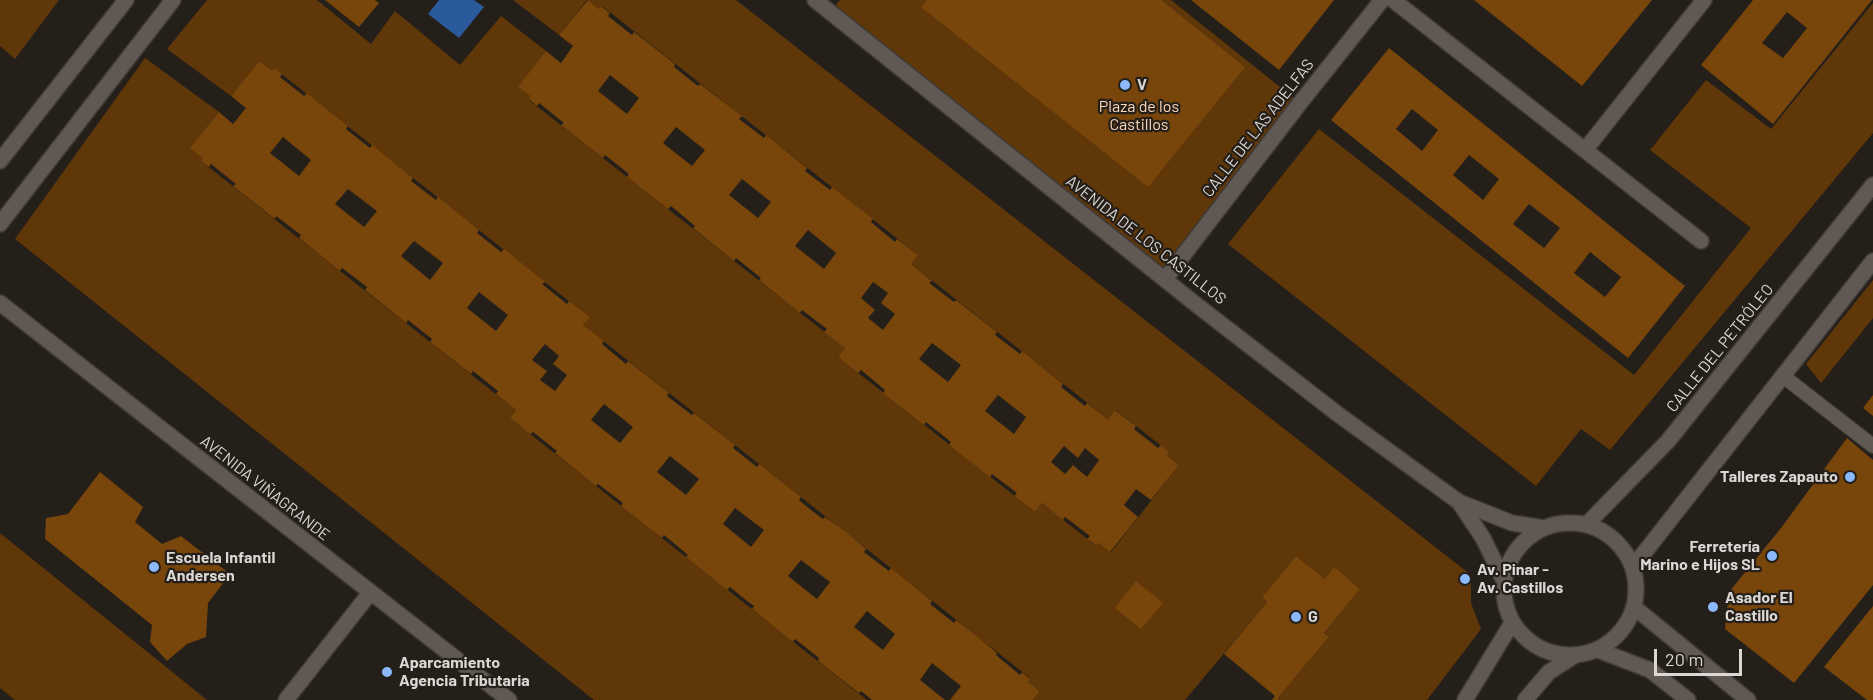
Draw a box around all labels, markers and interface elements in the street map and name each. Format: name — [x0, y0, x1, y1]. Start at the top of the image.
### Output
street label: CALLE DE LAS ADELFAS — [1198, 55, 1318, 201]
place label: V — [1137, 75, 1147, 95]
marker: V — [1118, 78, 1132, 92]
park label: Plaza de los Castillos — [1099, 97, 1179, 135]
street label: AVENIDA DE LOS CASTILLOS — [1062, 171, 1230, 309]
street label: CALLE DEL PETRÓLEO — [1662, 280, 1778, 416]
street label: AVENIDA VIÑAGRANDE — [196, 431, 334, 545]
place label: Talleres Zapauto — [1720, 467, 1838, 487]
marker: Talleres Zapauto — [1843, 470, 1857, 484]
place label: Ferretería Marino e Hijos SL — [1640, 537, 1760, 575]
place label: Escuela Infantil Andersen — [166, 548, 275, 586]
marker: Ferretería Marino e Hijos SL — [1765, 549, 1779, 563]
marker: Escuela Infantil Andersen — [147, 560, 161, 574]
place label: Av. Pinar - Av. Castillos — [1477, 560, 1563, 598]
marker: Av. Pinar - Av. Castillos — [1458, 572, 1472, 586]
place label: Asador El Castillo — [1725, 588, 1793, 626]
marker: Asador El Castillo — [1706, 600, 1720, 614]
place label: G — [1308, 607, 1318, 627]
marker: G — [1289, 610, 1303, 624]
scale bar — [1657, 637, 1746, 675]
text: 20 m — [1665, 648, 1703, 670]
place label: Aparcamiento Agencia Tributaria — [399, 653, 530, 691]
marker: Aparcamiento Agencia Tributaria — [380, 665, 394, 679]

